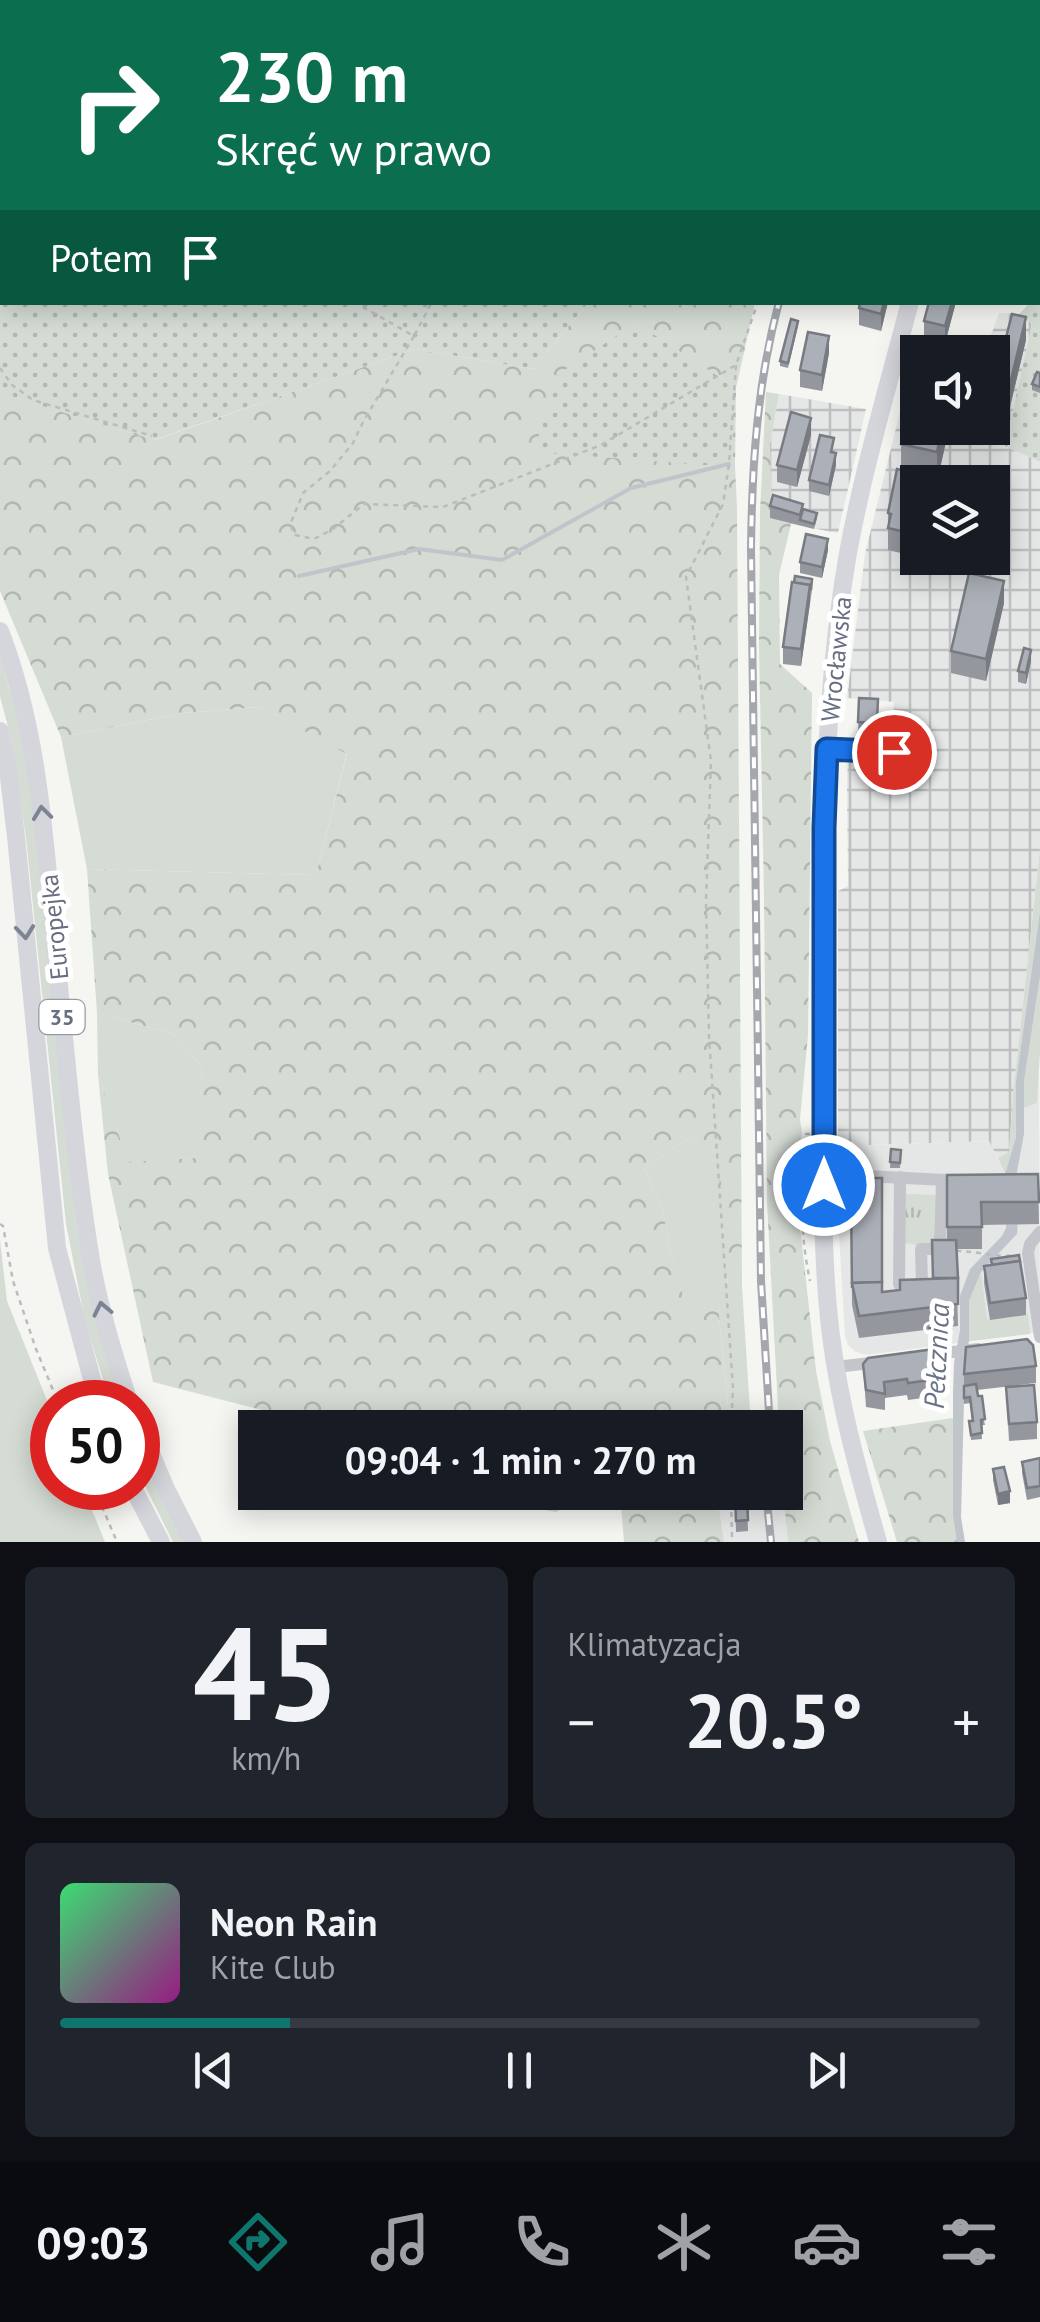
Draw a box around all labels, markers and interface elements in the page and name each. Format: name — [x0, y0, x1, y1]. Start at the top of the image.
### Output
text: 230 m — [215, 31, 408, 121]
icon: right — [50, 40, 180, 170]
text: Skręć w prawo — [215, 119, 492, 177]
icon: arrive — [173, 230, 228, 285]
text: Potem — [50, 233, 153, 282]
map controls — [900, 335, 1010, 575]
button: sound — [900, 335, 1010, 445]
button: layers — [900, 465, 1010, 575]
street label: Wrocławska — [814, 595, 858, 723]
pin — [852, 710, 937, 795]
icon: arrive — [867, 725, 922, 780]
one-way arrow — [32, 805, 53, 821]
street label: Europejka — [33, 873, 75, 981]
one-way arrow — [14, 924, 36, 940]
road number: 35 — [40, 1000, 84, 1034]
position arrow — [772, 1133, 876, 1237]
one-way arrow — [92, 1301, 113, 1318]
water label: Pełcznica — [915, 1302, 957, 1410]
speed limit sign: 50 — [30, 1380, 160, 1510]
text: 09:04 · 1 min · 270 m — [345, 1435, 696, 1484]
text: 45 — [193, 1588, 340, 1756]
text: Klimatyzacja — [568, 1623, 741, 1665]
text: 20.5° — [684, 1672, 863, 1769]
text: − — [568, 1686, 595, 1757]
text: + — [952, 1686, 980, 1757]
text: km/h — [231, 1737, 301, 1779]
text: Neon Rain — [210, 1897, 377, 1946]
text: Kite Club — [210, 1946, 336, 1988]
icon: previous — [186, 2043, 241, 2098]
icon: pause — [492, 2043, 547, 2098]
icon: next — [799, 2043, 854, 2098]
icon: directions — [223, 2207, 293, 2277]
icon: music — [365, 2207, 435, 2277]
icon: phone — [507, 2207, 577, 2277]
icon: climate — [649, 2207, 719, 2277]
icon: car — [792, 2207, 862, 2277]
icon: filters — [934, 2207, 1004, 2277]
text: 09:03 — [36, 2213, 150, 2271]

